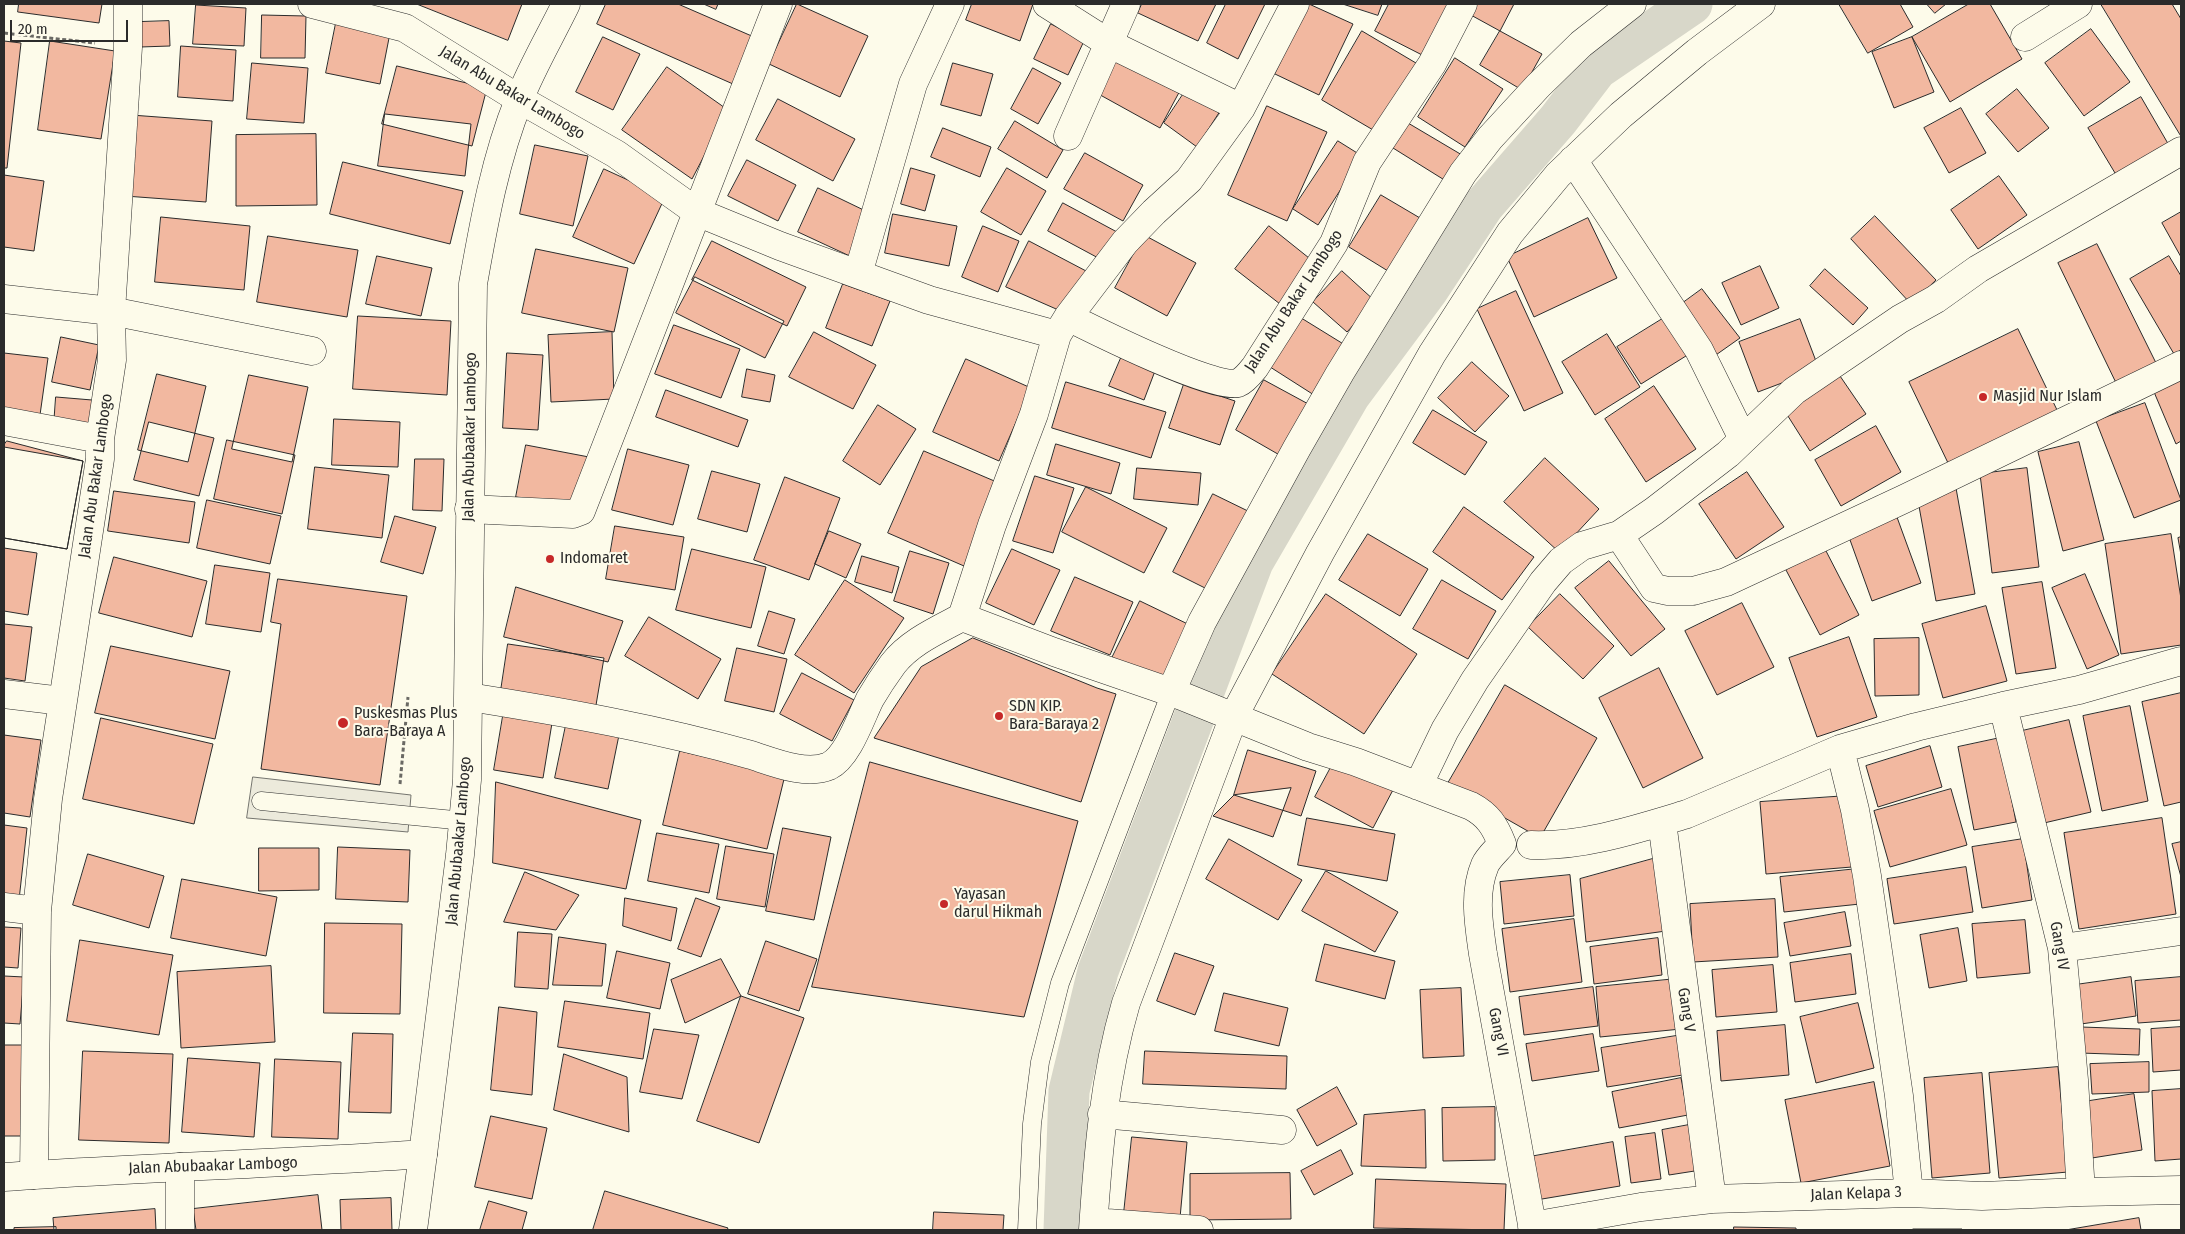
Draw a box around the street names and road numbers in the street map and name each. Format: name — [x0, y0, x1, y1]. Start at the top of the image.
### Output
street label: Jalan Abu Bakar Lambogo — [436, 42, 588, 144]
street label: Jalan Abu Bakar Lambogo — [1241, 226, 1347, 376]
street label: Jalan Abubaakar Lambogo — [459, 352, 481, 522]
street label: Jalan Abu Bakar Lambogo — [75, 392, 117, 560]
street label: Jalan Abubaakar Lambogo — [442, 756, 476, 926]
street label: Gang IV — [2045, 920, 2073, 972]
street label: Gang V — [1673, 986, 1699, 1034]
street label: Gang VI — [1484, 1006, 1512, 1058]
street label: Jalan Abubaakar Lambogo — [128, 1153, 298, 1179]
street label: Jalan Kelapa 3 — [1810, 1183, 1902, 1205]

